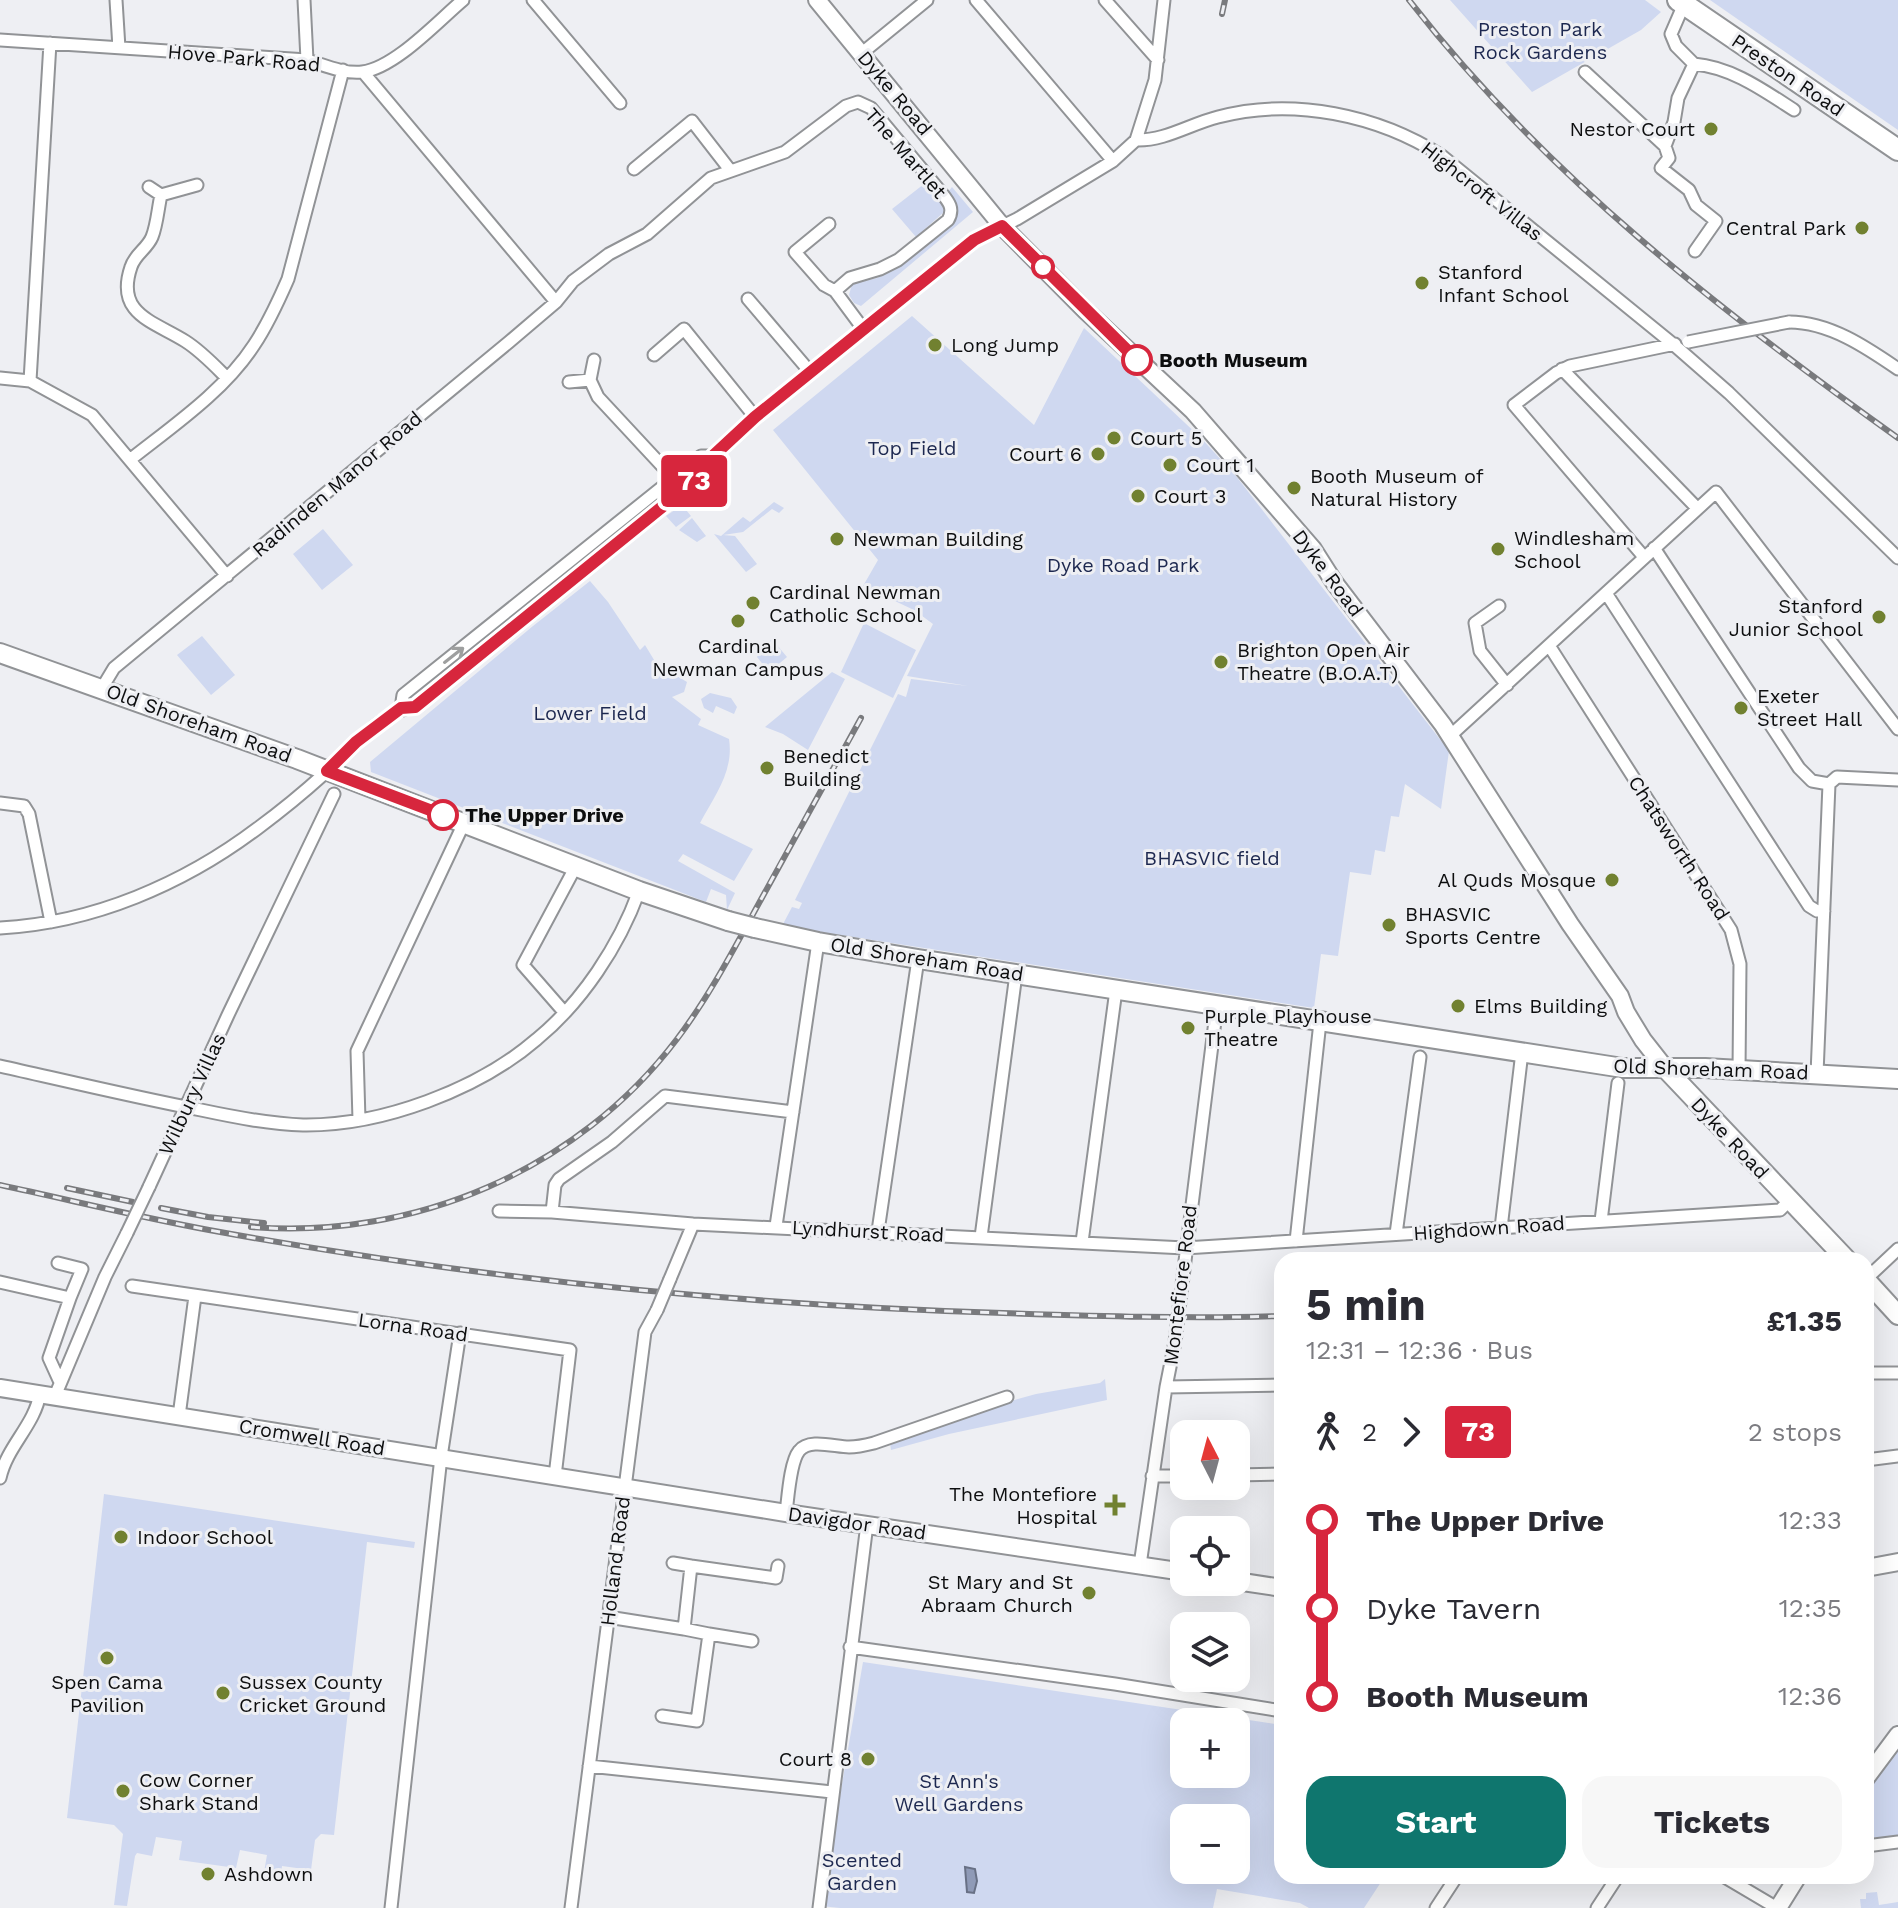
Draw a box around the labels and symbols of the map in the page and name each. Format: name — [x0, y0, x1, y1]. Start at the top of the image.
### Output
park label: Preston Park Rock Gardens — [1473, 17, 1607, 64]
street label: Preston Road — [1727, 29, 1849, 121]
street label: Hove Park Road — [166, 39, 322, 77]
street label: Dyke Road — [853, 46, 937, 140]
street label: The Martlet — [860, 103, 952, 204]
place label: Nestor Court — [1570, 117, 1696, 141]
marker: Nestor Court — [1702, 120, 1720, 138]
street label: Highcroft Villas — [1416, 136, 1548, 246]
place label: Central Park — [1726, 216, 1846, 240]
marker: Central Park — [1853, 219, 1871, 237]
unlabelled marker — [1032, 256, 1054, 278]
place label: Stanford Infant School — [1438, 260, 1569, 307]
marker: Stanford Infant School — [1413, 274, 1431, 292]
place label: Long Jump — [951, 333, 1059, 357]
marker: Long Jump — [926, 336, 944, 354]
marker: Booth Museum — [1122, 345, 1152, 375]
place label: Booth Museum — [1159, 348, 1308, 372]
street label: Radinden Manor Road — [247, 406, 427, 562]
place label: Court 5 — [1130, 426, 1202, 450]
marker: Court 5 — [1105, 429, 1123, 447]
park label: Top Field — [868, 436, 956, 460]
place label: Court 6 — [1009, 442, 1082, 466]
marker: Court 6 — [1089, 445, 1107, 463]
place label: Court 1 — [1186, 453, 1254, 477]
line badge: 73 — [658, 455, 730, 507]
marker: Court 1 — [1161, 456, 1179, 474]
place label: Booth Museum of Natural History — [1310, 464, 1484, 511]
marker: Booth Museum of Natural History — [1285, 479, 1303, 497]
place label: Court 3 — [1154, 484, 1226, 508]
marker: Court 3 — [1129, 487, 1147, 505]
street label: Dyke Road — [1287, 525, 1369, 621]
place label: Windlesham School — [1514, 526, 1634, 573]
place label: Newman Building — [853, 527, 1023, 551]
marker: Newman Building — [828, 530, 846, 548]
marker: Windlesham School — [1489, 540, 1507, 558]
park label: Dyke Road Park — [1047, 553, 1199, 577]
place label: Cardinal Newman Catholic School — [769, 580, 941, 627]
marker: Cardinal Newman Catholic School — [744, 594, 762, 612]
place label: Stanford Junior School — [1729, 594, 1863, 641]
marker: Stanford Junior School — [1870, 608, 1888, 626]
marker: Cardinal Newman Campus — [729, 612, 747, 630]
place label: Cardinal Newman Campus — [652, 634, 824, 681]
place label: Brighton Open Air Theatre (B.O.A.T) — [1237, 638, 1410, 685]
one-way arrow — [443, 646, 464, 664]
marker: Brighton Open Air Theatre (B.O.A.T) — [1212, 653, 1230, 671]
street label: Old Shoreham Road — [103, 678, 295, 768]
place label: Exeter Street Hall — [1757, 684, 1862, 731]
marker: Exeter Street Hall — [1732, 699, 1750, 717]
park label: Lower Field — [533, 701, 647, 725]
place label: Benedict Building — [783, 744, 870, 791]
marker: Benedict Building — [758, 759, 776, 777]
street label: Chatsworth Road — [1623, 771, 1735, 925]
marker: The Upper Drive — [428, 800, 458, 830]
place label: The Upper Drive — [465, 803, 624, 827]
park label: BHASVIC field — [1144, 846, 1280, 870]
place label: Al Quds Mosque — [1437, 868, 1596, 892]
marker: Al Quds Mosque — [1603, 871, 1621, 889]
place label: BHASVIC Sports Centre — [1405, 902, 1541, 949]
marker: BHASVIC Sports Centre — [1380, 916, 1398, 934]
street label: Old Shoreham Road — [829, 932, 1025, 986]
place label: Elms Building — [1474, 994, 1607, 1018]
marker: Elms Building — [1449, 997, 1467, 1015]
place label: Purple Playhouse Theatre — [1204, 1004, 1372, 1051]
marker: Purple Playhouse Theatre — [1179, 1019, 1197, 1037]
street label: Wilbury Villas — [153, 1029, 231, 1159]
street label: Old Shoreham Road — [1613, 1054, 1809, 1084]
street label: Dyke Road — [1686, 1092, 1774, 1184]
street label: Montefiore Road — [1158, 1204, 1202, 1366]
street label: Highdown Road — [1412, 1211, 1566, 1245]
street label: Lyndhurst Road — [791, 1215, 945, 1247]
street label: Lorna Road — [357, 1307, 469, 1347]
street label: Cromwell Road — [237, 1414, 387, 1460]
north arrow — [1170, 1420, 1250, 1500]
place label: The Montefiore Hospital — [949, 1482, 1097, 1529]
marker: The Montefiore Hospital — [1104, 1494, 1126, 1516]
street label: Holland Road — [595, 1495, 635, 1627]
street label: Davigdor Road — [786, 1501, 928, 1545]
place label: Indoor School — [137, 1525, 273, 1549]
marker: Indoor School — [112, 1528, 130, 1546]
place label: St Mary and St Abraam Church — [921, 1570, 1074, 1617]
marker: St Mary and St Abraam Church — [1080, 1584, 1098, 1602]
marker: Spen Cama Pavilion — [98, 1649, 116, 1667]
place label: Spen Cama Pavilion — [51, 1670, 163, 1717]
place label: Sussex County Cricket Ground — [239, 1670, 386, 1717]
marker: Sussex County Cricket Ground — [214, 1684, 232, 1702]
place label: Court 8 — [779, 1747, 852, 1771]
marker: Court 8 — [859, 1750, 877, 1768]
place label: Cow Corner Shark Stand — [139, 1768, 259, 1815]
park label: St Ann's Well Gardens — [894, 1769, 1024, 1816]
marker: Cow Corner Shark Stand — [114, 1782, 132, 1800]
park label: Scented Garden — [822, 1848, 902, 1895]
place label: Ashdown — [224, 1862, 313, 1886]
marker: Ashdown — [199, 1865, 217, 1883]

